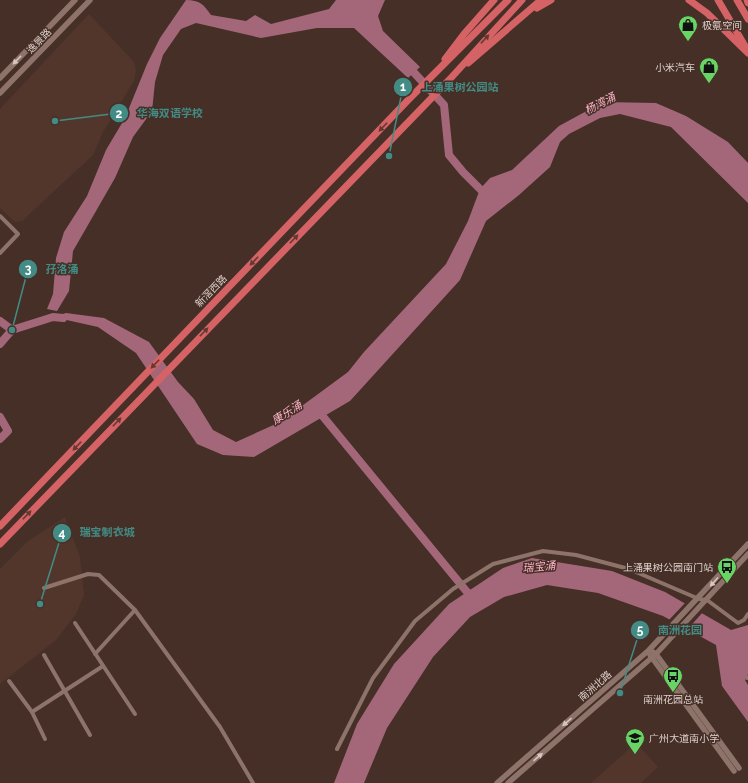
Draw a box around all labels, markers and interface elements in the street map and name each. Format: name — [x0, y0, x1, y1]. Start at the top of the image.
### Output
shop icon: 极氪空间 — [677, 14, 699, 42]
place label: 极氪空间 — [702, 20, 742, 31]
street label: 逸景路 — [25, 26, 53, 56]
one-way arrow — [480, 34, 490, 44]
one-way arrow — [13, 56, 22, 65]
shop icon: 小米汽车 — [698, 56, 720, 84]
place label: 小米汽车 — [655, 62, 695, 73]
callout: 上涌果树公园站 — [393, 76, 506, 99]
text: 1 — [400, 80, 406, 94]
text: 上涌果树公园站 — [422, 81, 499, 94]
water label: 杨湾涌 — [582, 90, 619, 117]
callout: 华海双语学校 — [109, 102, 211, 125]
text: 2 — [116, 107, 123, 121]
text: 华海双语学校 — [137, 107, 203, 120]
one-way arrow — [378, 121, 387, 132]
one-way arrow — [289, 234, 299, 244]
one-way arrow — [249, 256, 259, 266]
callout: 孖洛涌 — [18, 258, 87, 281]
text: 3 — [25, 262, 32, 276]
text: 孖洛涌 — [46, 263, 79, 276]
street label: 新滘西路 — [193, 273, 229, 309]
one-way arrow — [199, 327, 209, 337]
one-way arrow — [150, 359, 160, 369]
water label: 康乐涌 — [270, 398, 306, 427]
one-way arrow — [112, 417, 122, 427]
one-way arrow — [72, 441, 81, 451]
one-way arrow — [22, 510, 32, 520]
callout: 瑞宝制衣城 — [52, 521, 143, 544]
text: 4 — [59, 526, 66, 540]
text: 瑞宝制衣城 — [80, 526, 135, 539]
bus stop icon: 上涌果树公园南门站 — [716, 556, 738, 584]
water label: 瑞宝涌 — [522, 559, 558, 575]
place label: 上涌果树公园南门站 — [623, 562, 713, 573]
one-way arrow — [710, 576, 719, 587]
callout: 南洲花园 — [630, 619, 710, 642]
text: 5 — [637, 623, 644, 637]
text: 南洲花园 — [658, 624, 702, 637]
bus stop icon: 南洲花园总站 — [662, 665, 684, 693]
street label: 南洲北路 — [576, 669, 614, 703]
place label: 南洲花园总站 — [643, 694, 703, 705]
one-way arrow — [562, 718, 572, 727]
school or university icon: 广州大道南小学 — [624, 727, 646, 755]
place label: 广州大道南小学 — [649, 733, 719, 744]
one-way arrow — [532, 753, 543, 762]

